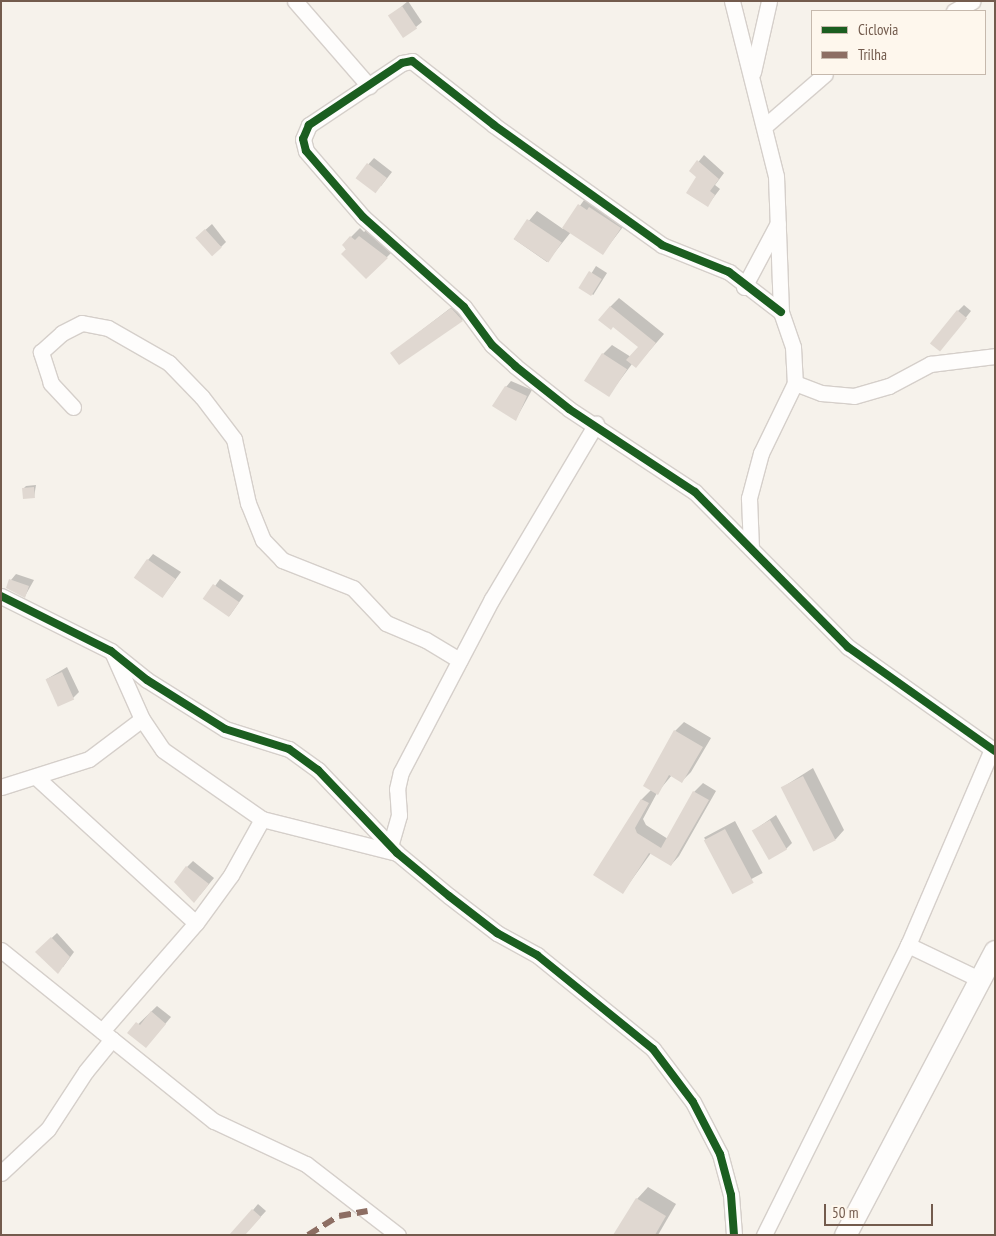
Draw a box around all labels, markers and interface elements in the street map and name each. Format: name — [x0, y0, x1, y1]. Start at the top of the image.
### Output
legend — [811, 10, 986, 75]
text: Ciclovia — [858, 20, 898, 39]
text: Trilha — [858, 45, 887, 64]
scale bar — [826, 1194, 935, 1226]
text: 50 m — [832, 1203, 858, 1222]

